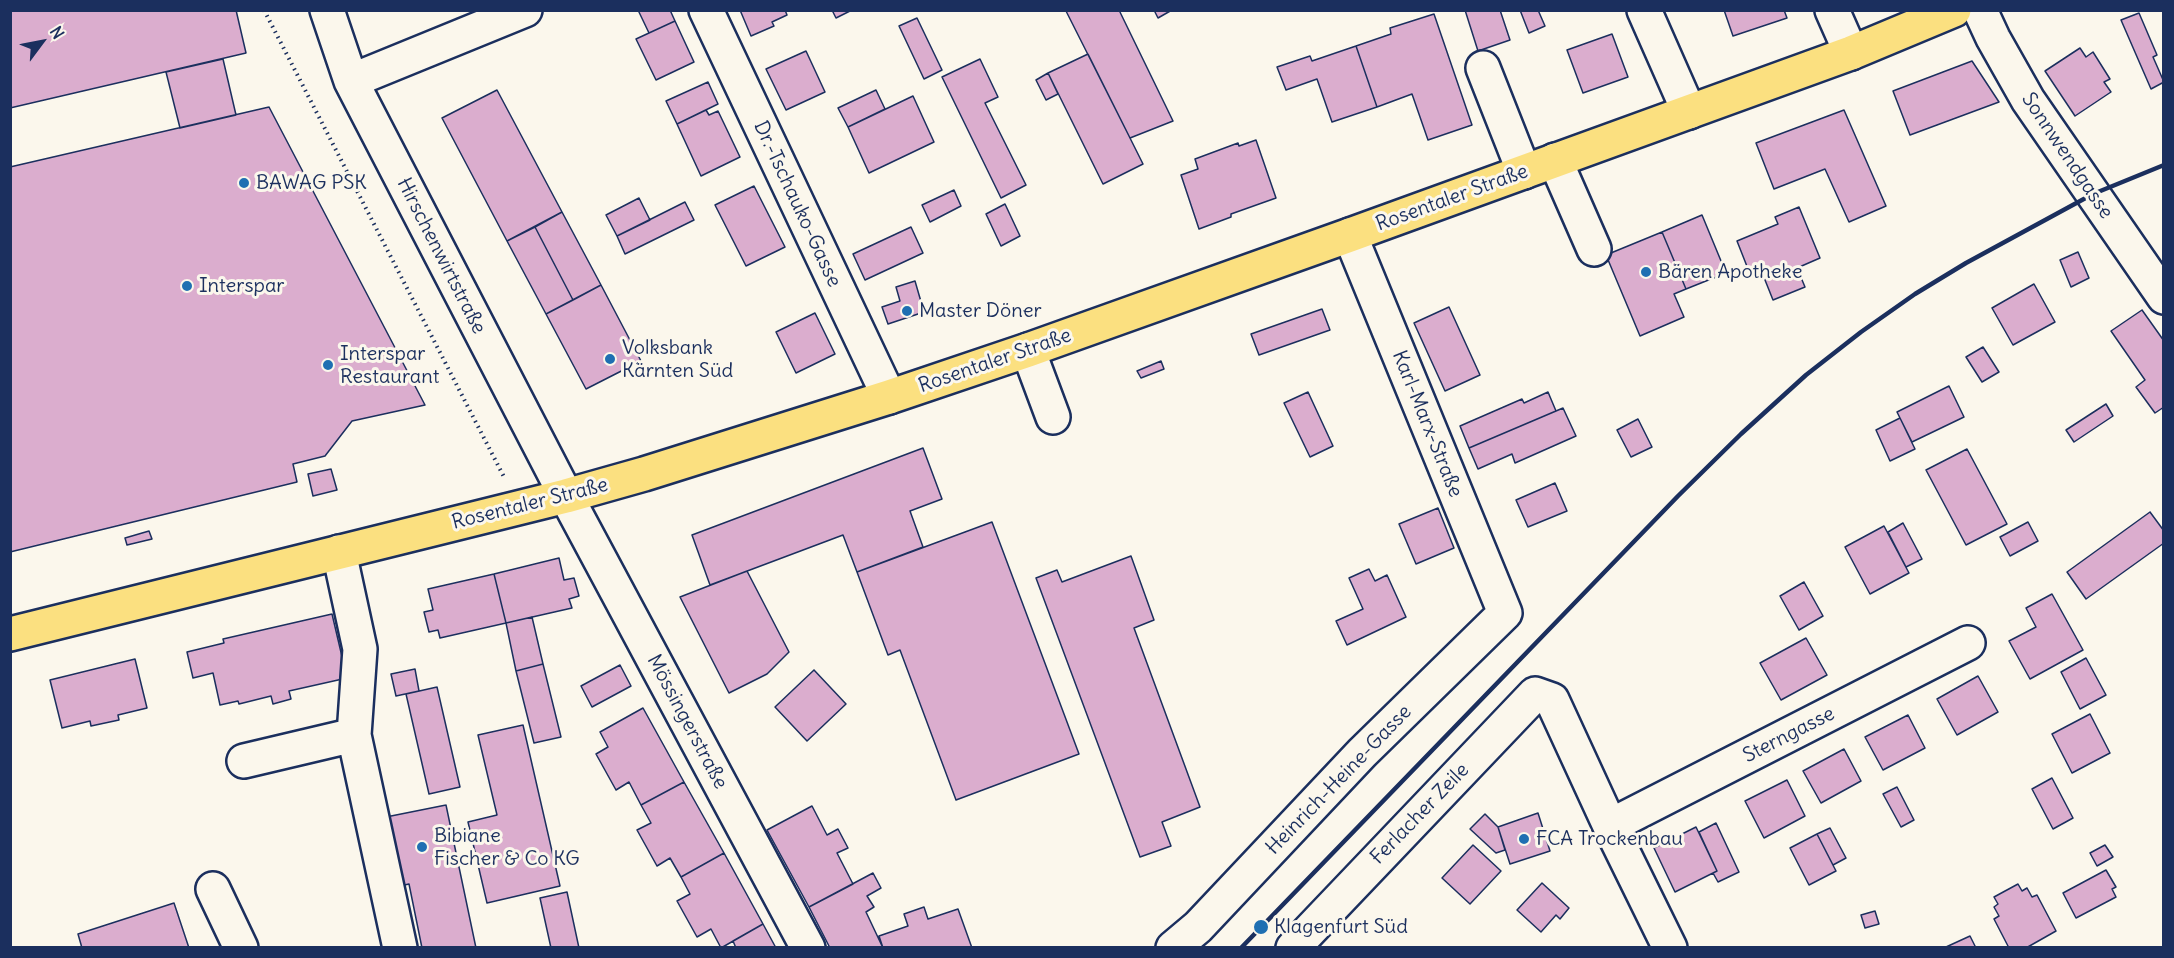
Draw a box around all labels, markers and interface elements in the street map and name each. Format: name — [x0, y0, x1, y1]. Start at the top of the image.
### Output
north arrow — [12, 12, 72, 72]
text: N — [46, 22, 69, 42]
street label: Sonnwendgasse — [2016, 88, 2118, 224]
street label: Dr.-Tschauko-Gasse — [748, 117, 846, 291]
street label: Rosentaler Straße — [1373, 159, 1531, 237]
place label: BAWAG PSK — [256, 171, 367, 195]
street label: Hirschenwirtstraße — [391, 174, 491, 338]
marker: BAWAG PSK — [237, 176, 251, 190]
place label: Bären Apotheke — [1658, 260, 1802, 284]
marker: Bären Apotheke — [1639, 265, 1653, 279]
place label: Interspar — [199, 274, 285, 298]
marker: Interspar — [180, 279, 194, 293]
place label: Master Döner — [919, 299, 1042, 323]
marker: Master Döner — [900, 304, 914, 318]
street label: Rosentaler Straße — [915, 324, 1075, 398]
place label: Volksbank Kärnten Süd — [622, 336, 733, 383]
place label: Interspar Restaurant — [340, 342, 439, 389]
street label: Karl-Marx-Straße — [1387, 347, 1467, 501]
marker: Volksbank Kärnten Süd — [603, 352, 617, 366]
marker: Interspar Restaurant — [321, 358, 335, 372]
street label: Rosentaler Straße — [449, 473, 611, 535]
street label: Mössingerstraße — [642, 651, 732, 793]
street label: Heinrich-Heine-Gasse — [1261, 700, 1417, 860]
street label: Sterngasse — [1739, 702, 1839, 768]
street label: Ferlacher Zeile — [1366, 758, 1474, 870]
place label: Bibiane Fischer & Co KG — [434, 824, 580, 871]
place label: FCA Trockenbau — [1536, 827, 1683, 851]
marker: FCA Trockenbau — [1517, 832, 1531, 846]
marker: Bibiane Fischer & Co KG — [415, 840, 429, 854]
place label: Klagenfurt Süd — [1274, 915, 1408, 939]
marker: Klagenfurt Süd — [1252, 918, 1270, 936]

